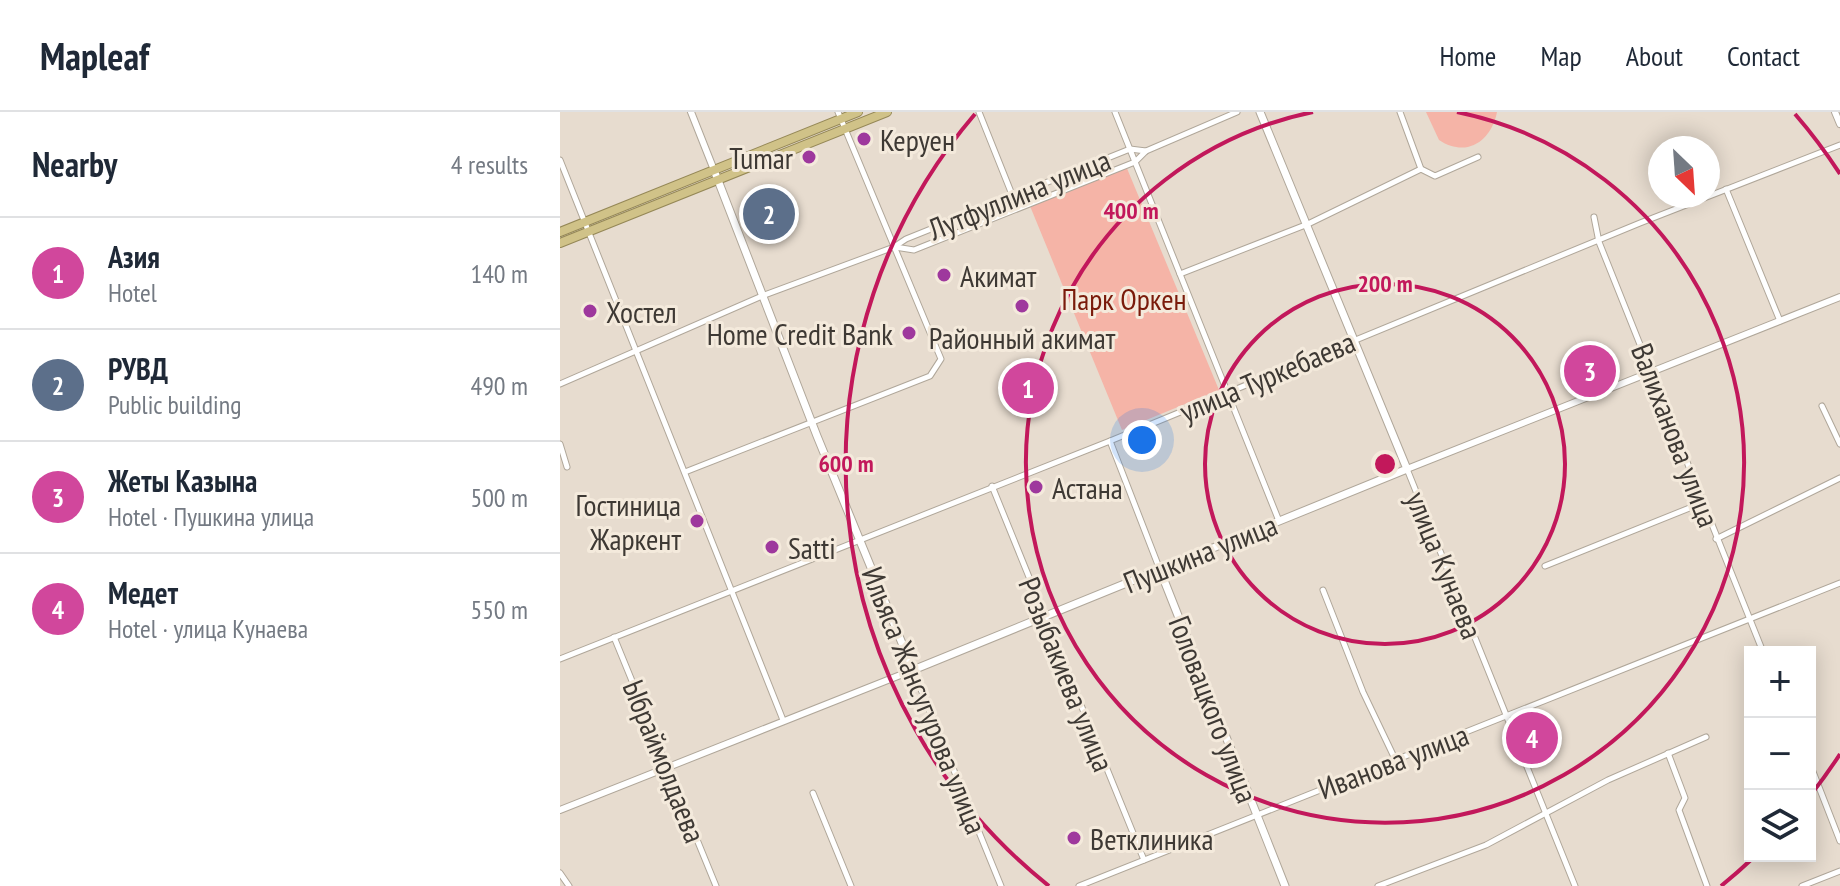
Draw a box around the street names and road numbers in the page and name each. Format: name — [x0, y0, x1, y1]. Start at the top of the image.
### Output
street label: Лутфуллина улица — [921, 140, 1116, 249]
street label: улица Туркебаева — [1173, 322, 1361, 430]
street label: Валиханова улица — [1623, 338, 1729, 532]
street label: улица Кунаева — [1398, 486, 1492, 644]
street label: Пушкина улица — [1117, 504, 1283, 602]
street label: Ильяса Жансугурова улица — [854, 561, 996, 839]
street label: Розыбакиева улица — [1010, 571, 1124, 777]
street label: Головацкого улица — [1160, 610, 1268, 808]
street label: Ыбраймолдаева — [615, 674, 715, 848]
street label: Иванова улица — [1312, 714, 1474, 808]

